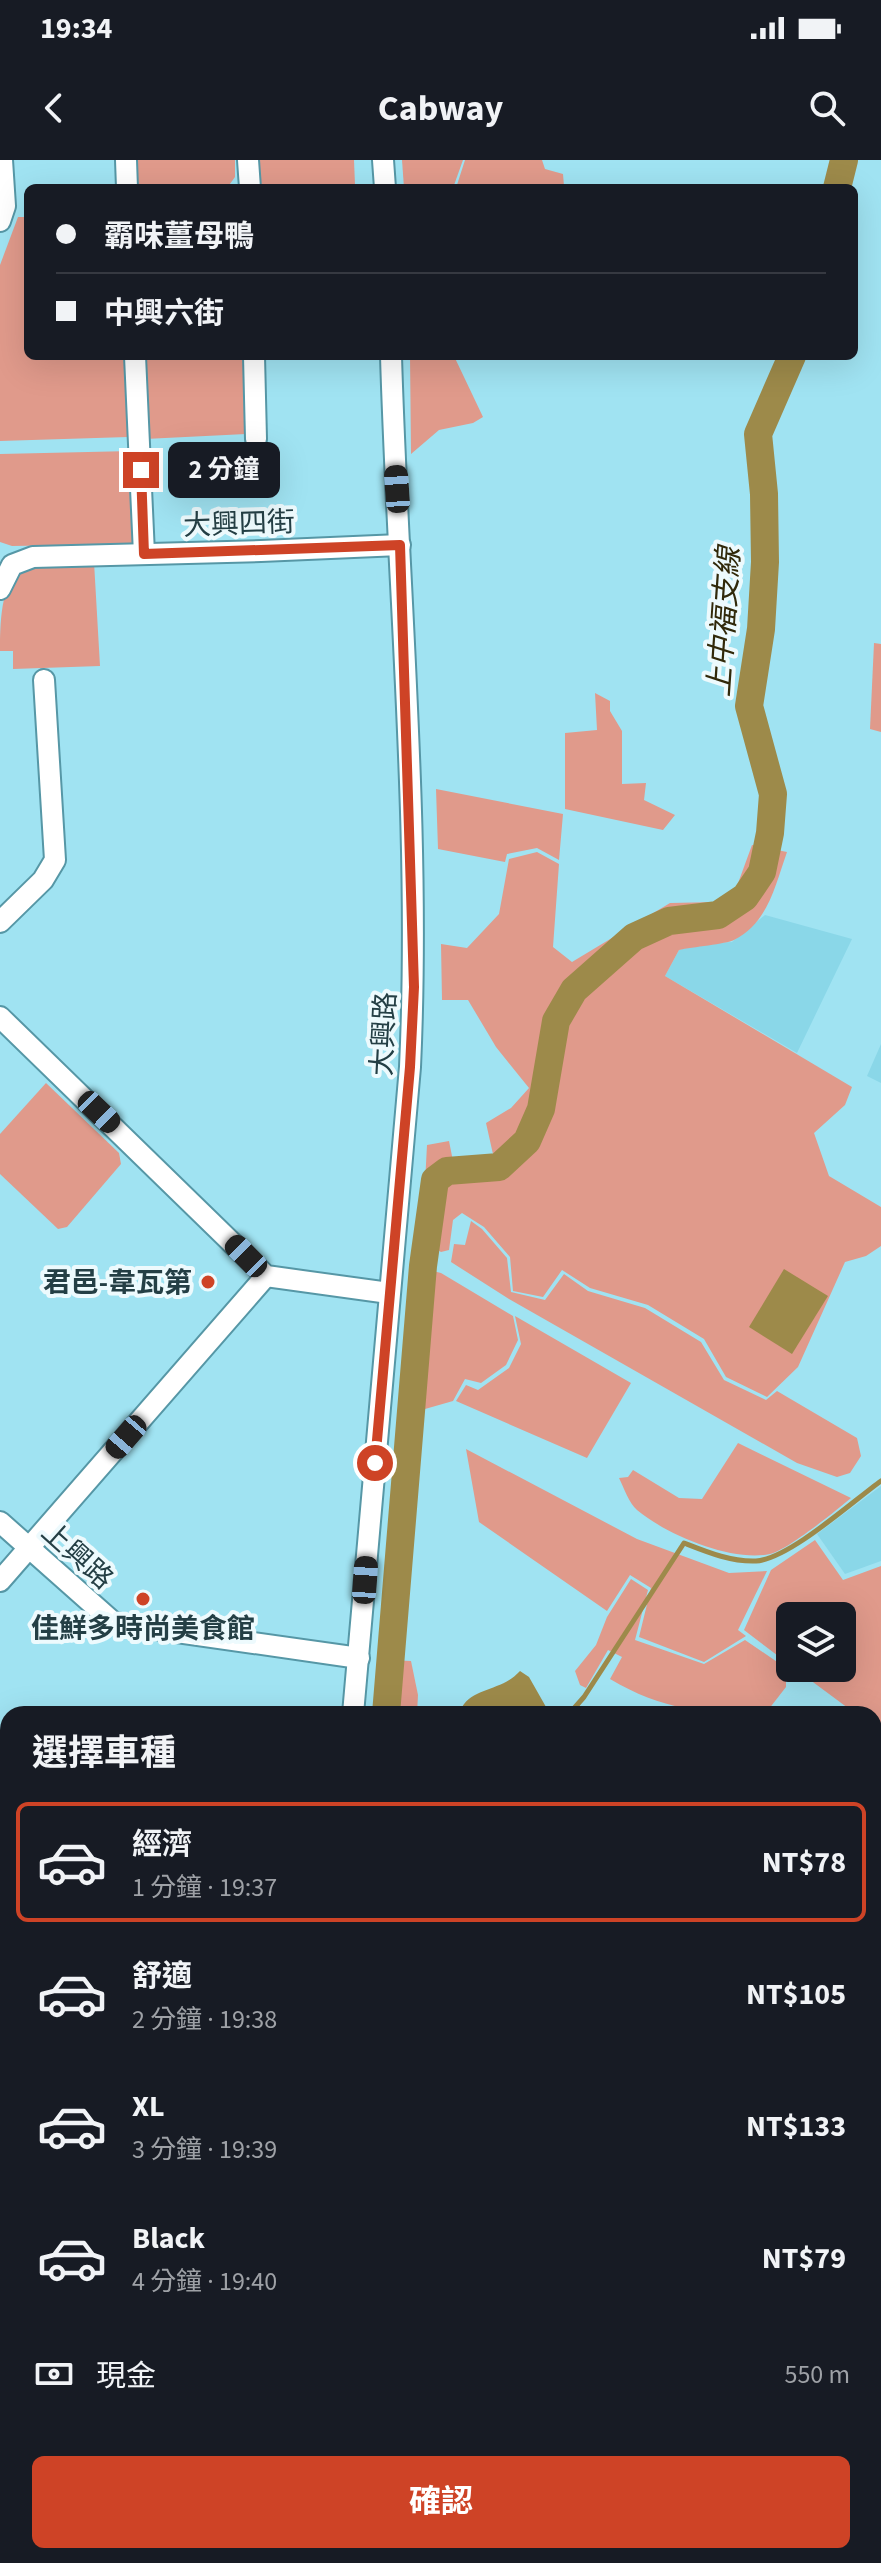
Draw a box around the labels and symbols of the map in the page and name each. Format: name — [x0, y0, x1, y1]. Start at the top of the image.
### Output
callout: 2 分鐘 — [169, 442, 281, 498]
route end — [123, 452, 159, 488]
car — [383, 464, 411, 514]
street label: 大興四街 — [182, 502, 296, 546]
water label: 上中福支線 — [698, 543, 751, 698]
street label: 大興路 — [362, 991, 406, 1077]
car — [73, 1087, 125, 1137]
car — [221, 1231, 271, 1281]
place label: 君邑-韋瓦第 — [43, 1263, 192, 1303]
marker: 君邑-韋瓦第 — [199, 1273, 217, 1291]
car — [101, 1411, 151, 1463]
route start — [357, 1445, 393, 1481]
street label: 上興路 — [33, 1513, 122, 1599]
car — [351, 1555, 379, 1605]
marker: 佳鮮多時尚美食館 — [134, 1590, 152, 1608]
place label: 佳鮮多時尚美食館 — [31, 1609, 255, 1649]

